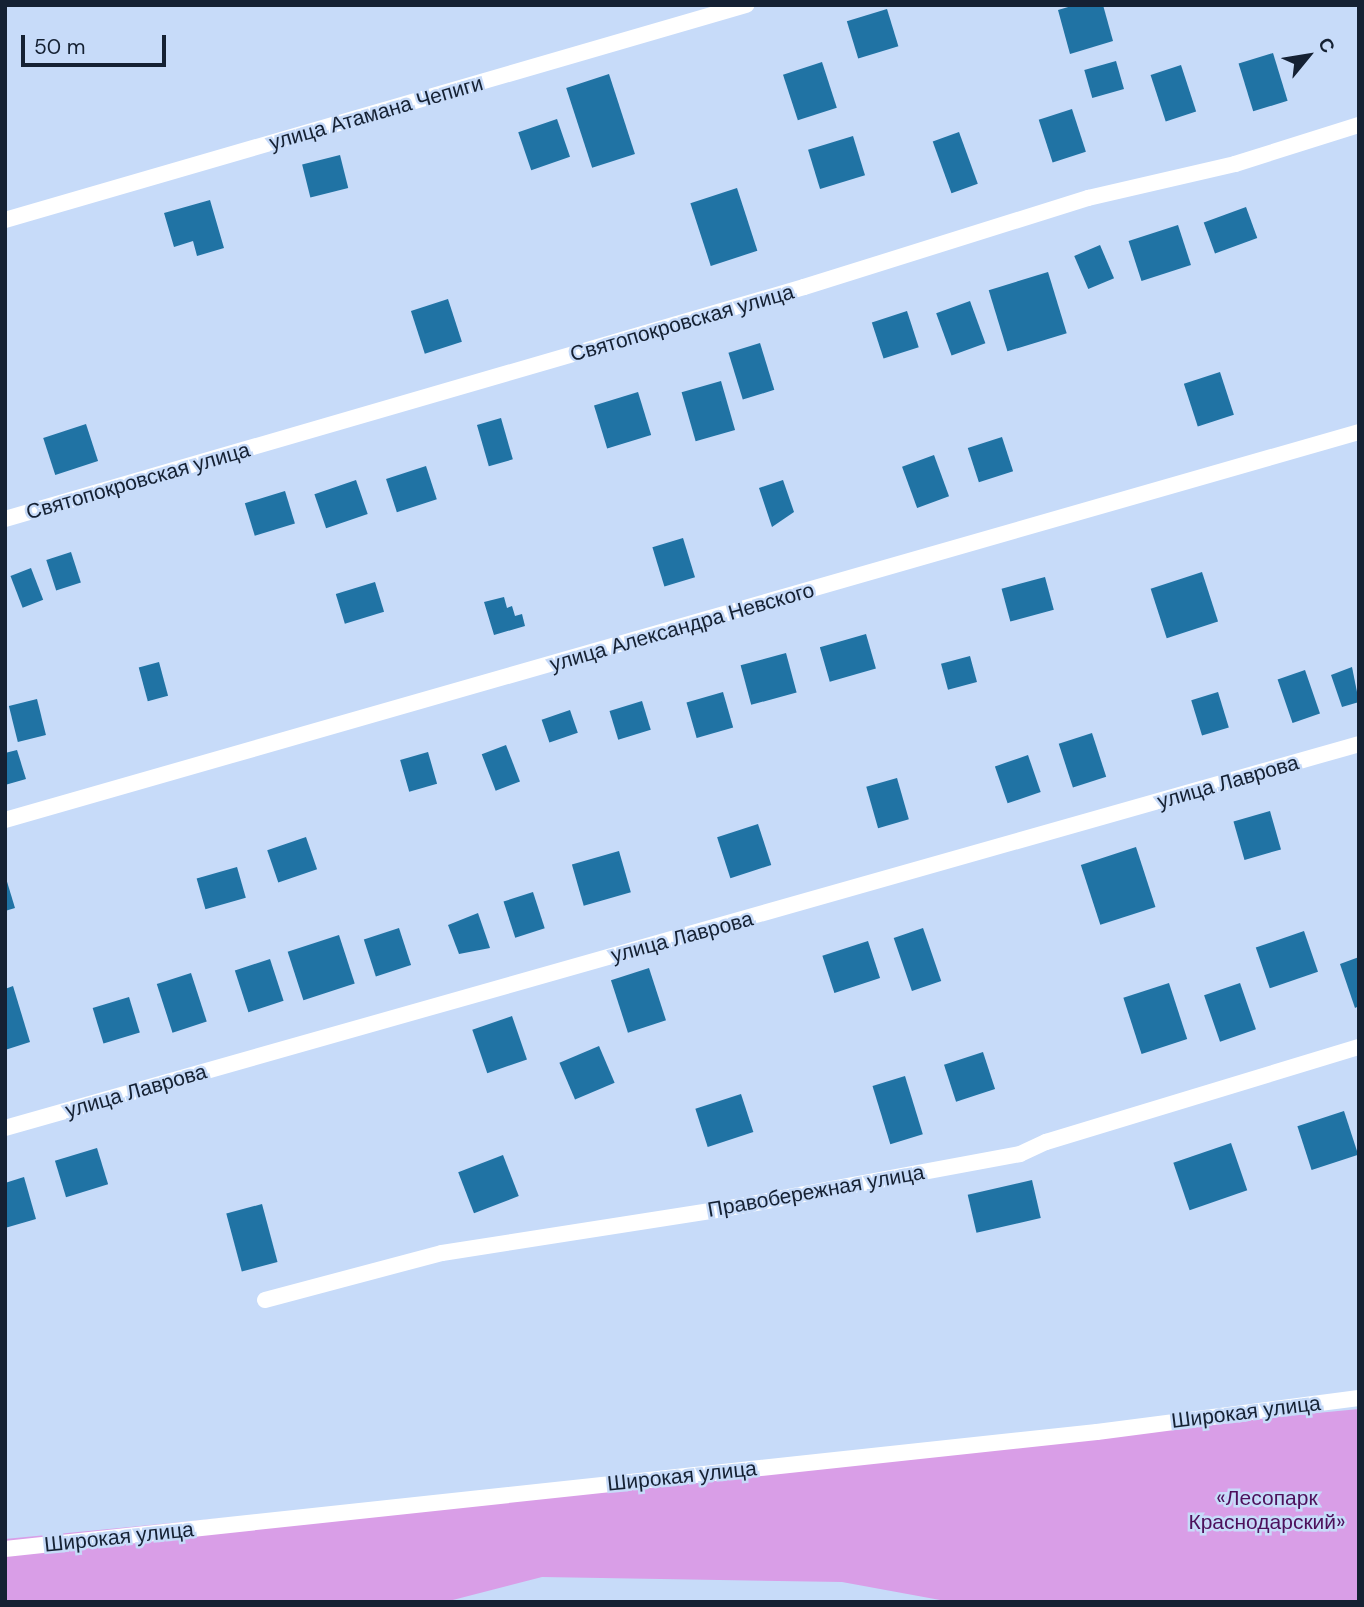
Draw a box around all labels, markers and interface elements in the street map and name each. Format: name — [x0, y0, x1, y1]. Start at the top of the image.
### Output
scale bar — [24, 21, 170, 65]
north arrow — [1273, 21, 1343, 91]
text: 50 m — [34, 33, 85, 61]
text: С — [1312, 33, 1341, 57]
street label: улица Атамана Чепиги — [266, 70, 486, 156]
street label: Святопокровская улица — [567, 279, 797, 367]
street label: Святопокровская улица — [23, 437, 253, 525]
street label: улица Александра Невского — [547, 577, 817, 677]
street label: улица Лаврова — [1154, 750, 1302, 814]
street label: улица Лаврова — [608, 906, 756, 968]
street label: улица Лаврова — [62, 1059, 210, 1123]
street label: Правобережная улица — [706, 1160, 926, 1222]
street label: Широкая улица — [1170, 1390, 1322, 1434]
street label: Широкая улица — [606, 1456, 758, 1496]
park label: «Лесопарк Краснодарский» — [1188, 1485, 1346, 1535]
street label: Широкая улица — [43, 1517, 195, 1557]

